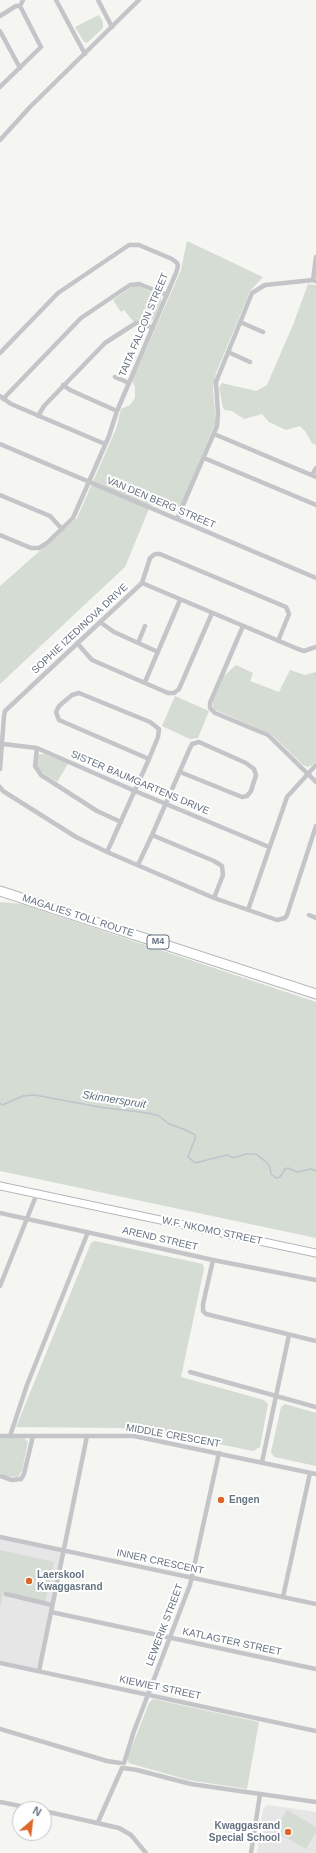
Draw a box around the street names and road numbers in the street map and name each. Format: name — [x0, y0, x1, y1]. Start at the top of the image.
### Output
street label: TAITA FALCON STREET — [117, 271, 171, 379]
street label: VAN DEN BERG STREET — [105, 475, 217, 531]
street label: SOPHIE IZEDINOVA DRIVE — [29, 581, 131, 677]
street label: SISTER BAUMGARTENS DRIVE — [69, 748, 211, 818]
street label: MAGALIES TOLL ROUTE — [21, 892, 135, 940]
road number: M4 — [147, 935, 169, 949]
street label: W.F. NKOMO STREET — [161, 1215, 263, 1247]
street label: AREND STREET — [121, 1224, 199, 1254]
street label: MIDDLE CRESCENT — [125, 1422, 221, 1450]
street label: INNER CRESCENT — [115, 1547, 205, 1577]
street label: LEWERIK STREET — [144, 1582, 186, 1668]
street label: KATLAGTER STREET — [181, 1626, 283, 1658]
street label: KIEWIET STREET — [118, 1673, 202, 1703]

